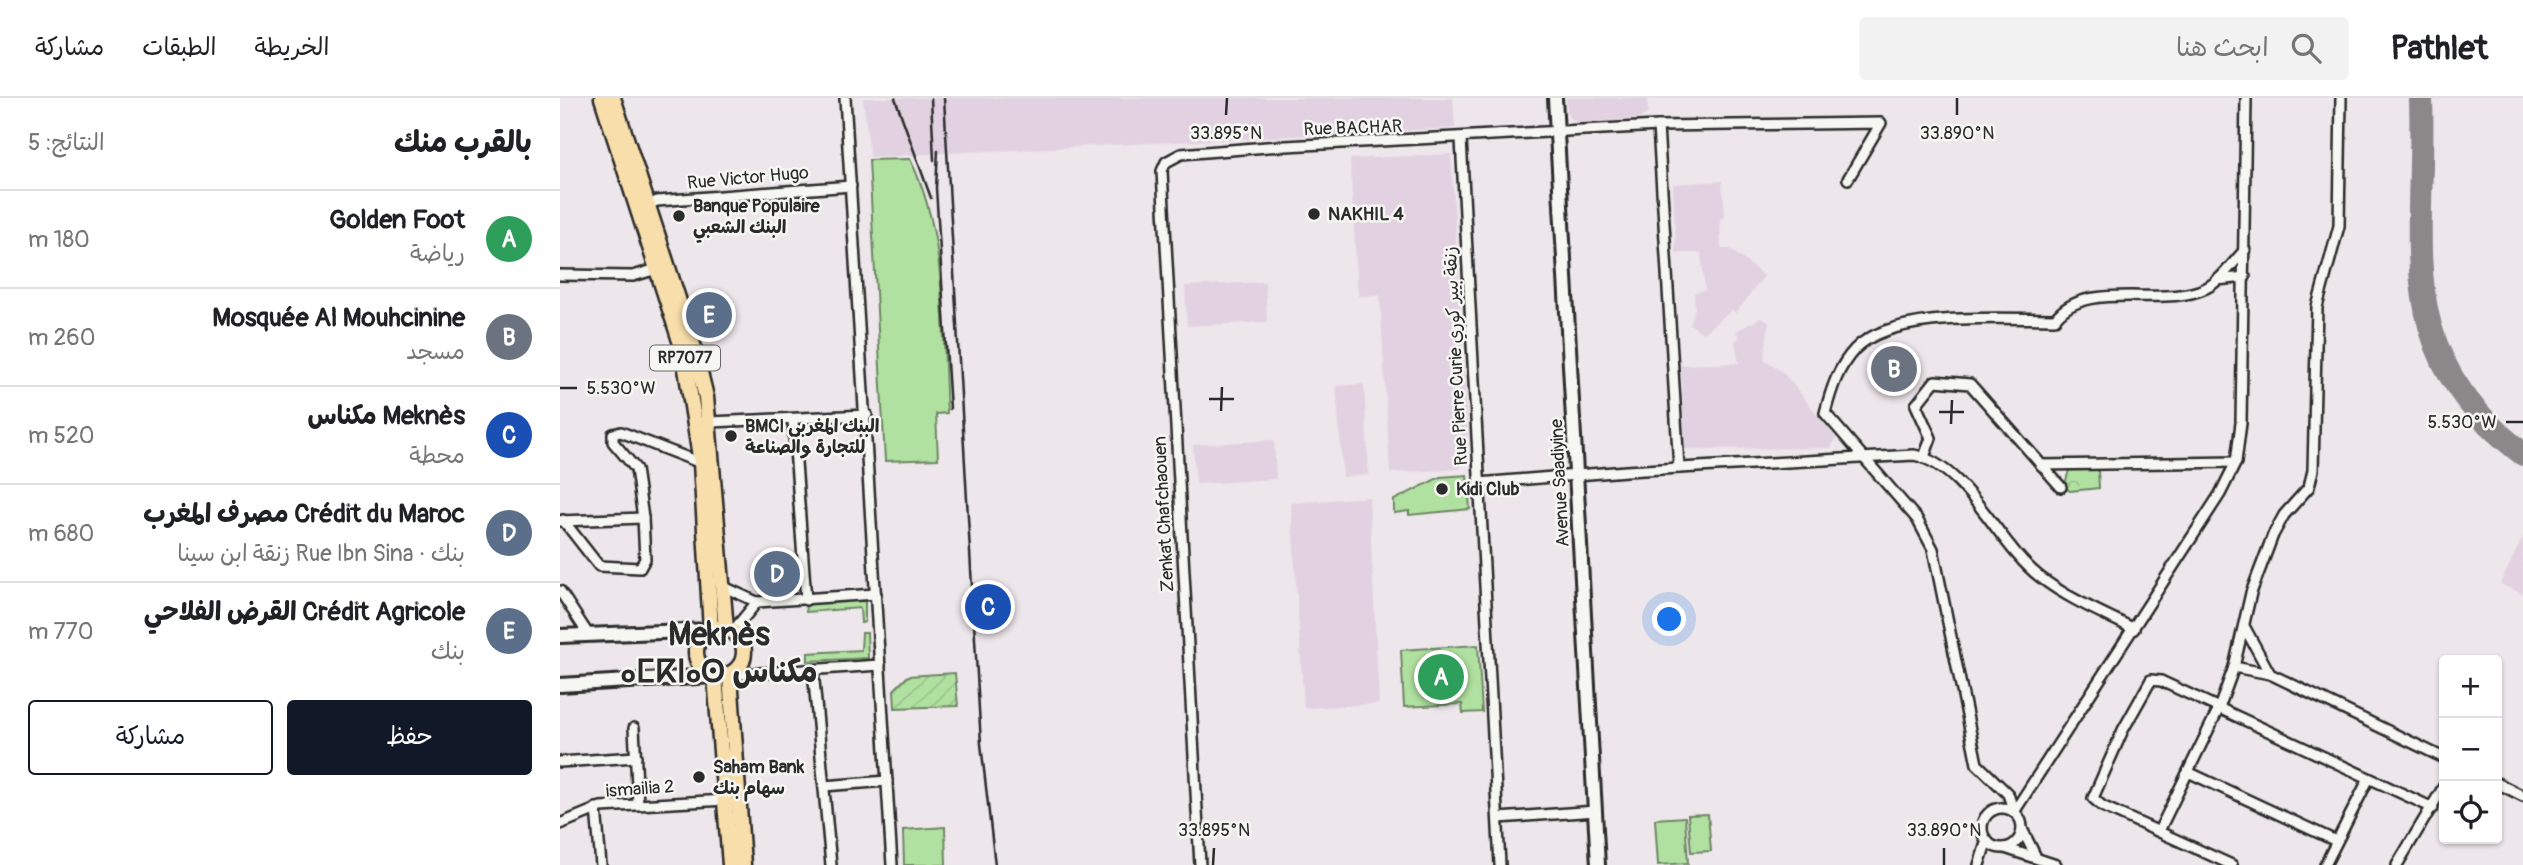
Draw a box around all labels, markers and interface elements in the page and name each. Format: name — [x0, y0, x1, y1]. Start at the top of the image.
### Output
search box — [1859, 17, 2349, 80]
text: Pathlet — [2391, 28, 2488, 69]
icon: search — [2287, 29, 2325, 67]
text: ابحث هنا — [2176, 32, 2269, 64]
text: مشاركة — [35, 33, 104, 62]
text: الطبقات — [142, 33, 217, 62]
text: الخريطة — [255, 33, 329, 62]
street label: Rue BACHAR — [1303, 115, 1403, 141]
text: 33.895°N — [1190, 122, 1262, 145]
text: 33.890°N — [1920, 122, 1994, 145]
text: بالقرب منك — [394, 124, 532, 161]
text: النتائج: 5 — [28, 128, 105, 157]
street label: Rue Victor Hugo — [686, 161, 810, 195]
place label: Banque Populaire البنك الشعبي — [693, 195, 821, 243]
place label: NAKHIL 4 — [1328, 203, 1404, 226]
text: Golden Foot — [329, 204, 465, 236]
marker: NAKHIL 4 — [1306, 206, 1322, 222]
marker: Banque Populaire البنك الشعبي — [671, 208, 687, 224]
text: 180 m — [28, 225, 90, 254]
text: A — [502, 225, 516, 254]
text: رياضة — [410, 239, 465, 268]
street label: Rue Pierre Curie زنقة بيير كوري — [1439, 246, 1474, 466]
pin: E — [686, 289, 732, 341]
text: Mosquée Al Mouhcinine — [212, 302, 465, 334]
text: 260 m — [28, 323, 95, 352]
text: B — [502, 323, 516, 352]
text: مسجد — [406, 337, 465, 366]
pin: B — [1871, 343, 1917, 395]
road number: RP7077 — [650, 346, 720, 370]
text: 5.530°W — [586, 377, 656, 400]
text: Meknès مكناس — [308, 400, 465, 432]
text: 5.530°W — [2427, 411, 2497, 434]
place label: BMCI البنك المغربي للتجارة والصناعة — [745, 415, 879, 459]
street label: Avenue Saadiyine — [1545, 418, 1575, 548]
text: 520 m — [28, 421, 94, 450]
text: C — [502, 421, 516, 450]
marker: BMCI البنك المغربي للتجارة والصناعة — [723, 428, 739, 444]
street label: Zenkat Chafchaouen — [1148, 435, 1180, 593]
text: محطة — [409, 441, 465, 470]
place label: Kidi Club — [1456, 478, 1519, 501]
marker: Kidi Club — [1434, 481, 1450, 497]
text: Crédit du Maroc مصرف المغرب — [143, 498, 465, 530]
text: 680 m — [28, 519, 94, 548]
text: D — [502, 519, 516, 548]
text: بنك · Rue Ibn Sina زنقة ابن سينا — [177, 539, 465, 568]
pin: D — [754, 548, 800, 600]
pin: C — [965, 581, 1011, 633]
text: Crédit Agricole القرض الفلاحي — [144, 596, 465, 628]
your location — [1652, 602, 1686, 636]
district label: Meknès ⴰⵎⴽⵏⴰⵙ مكناس — [620, 615, 818, 692]
text: 770 m — [28, 617, 93, 646]
text: E — [503, 617, 515, 646]
text: بنك — [431, 637, 465, 666]
pin: A — [1418, 651, 1464, 703]
map controls — [2439, 655, 2502, 844]
button: + — [2439, 655, 2502, 718]
button: مشاركة — [28, 700, 273, 775]
button: حفظ — [287, 700, 532, 775]
button: − — [2439, 718, 2502, 781]
place label: Saham Bank سهام بنك — [713, 756, 805, 802]
marker: Saham Bank سهام بنك — [691, 769, 707, 785]
street label: ismailia 2 — [605, 775, 675, 803]
button: locate — [2439, 781, 2502, 844]
text: 33.895°N — [1178, 819, 1250, 842]
text: 33.890°N — [1907, 819, 1981, 842]

